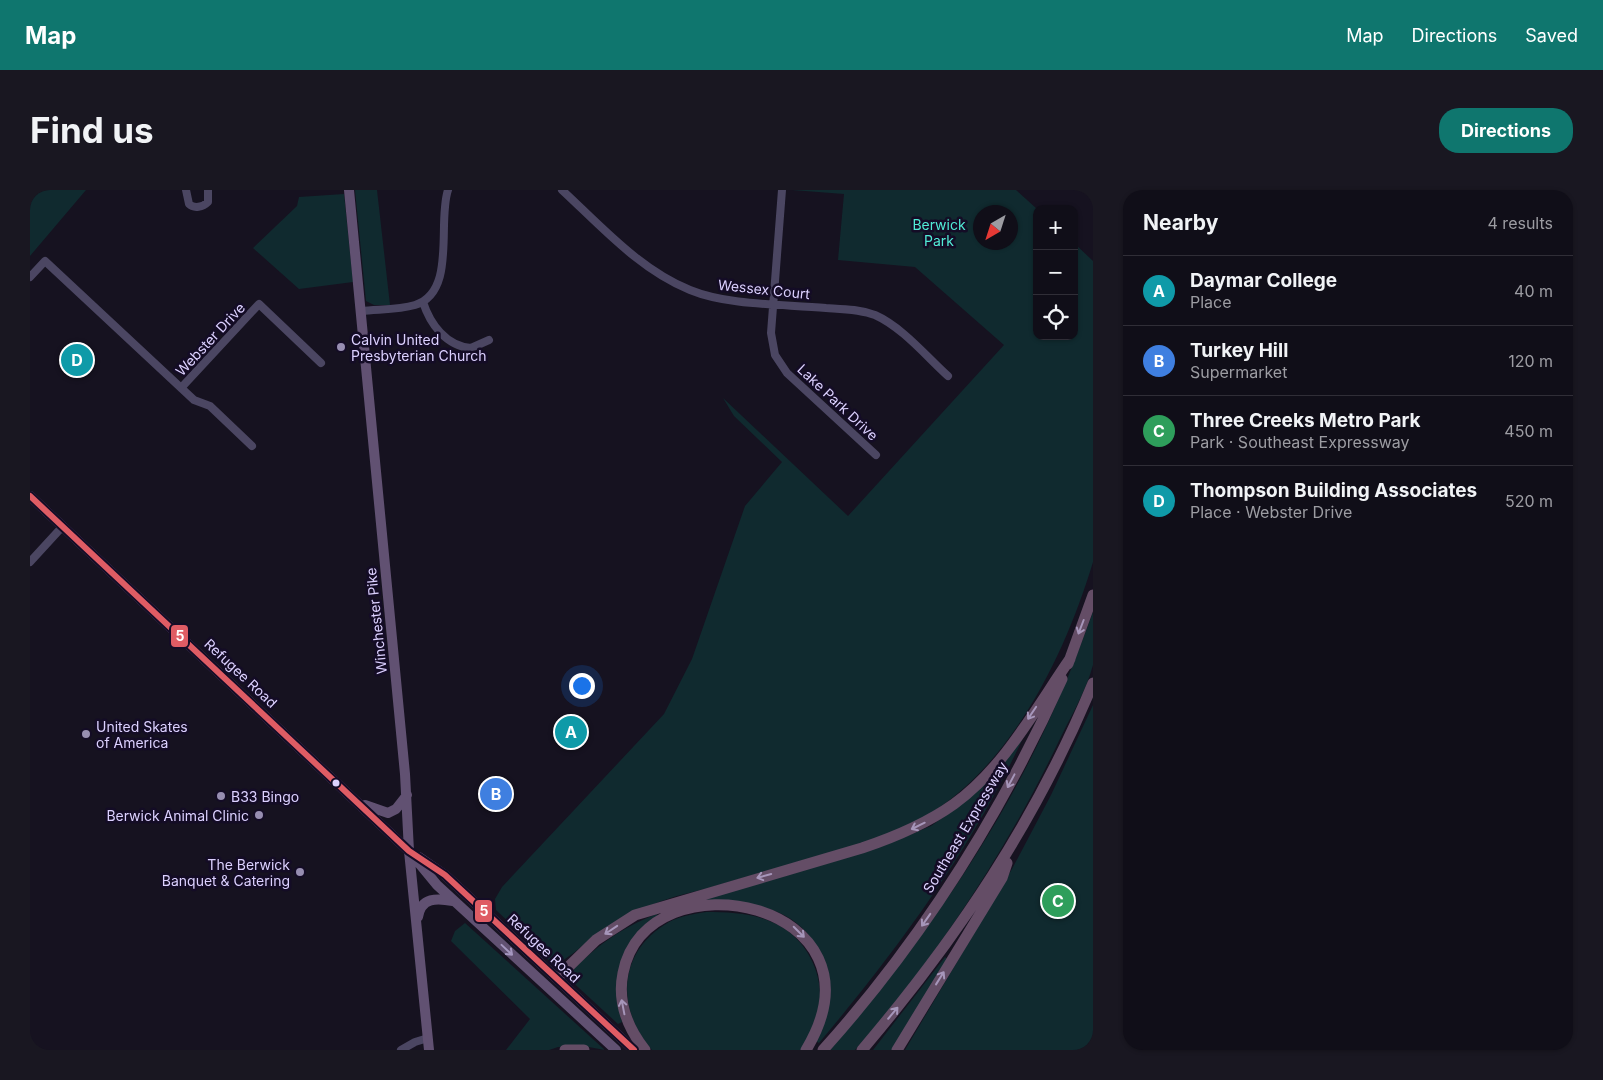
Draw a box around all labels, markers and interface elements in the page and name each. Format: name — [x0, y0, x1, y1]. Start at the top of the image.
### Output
text: Map — [25, 21, 76, 50]
text: Map — [1346, 25, 1384, 46]
text: Directions — [1412, 25, 1497, 46]
text: Saved — [1525, 25, 1578, 46]
button: Directions — [1439, 108, 1573, 153]
text: Find us — [30, 109, 154, 151]
north arrow — [973, 205, 1018, 250]
map controls — [1033, 205, 1078, 340]
button: + — [1033, 205, 1078, 250]
text: Nearby — [1143, 210, 1218, 235]
text: 4 results — [1488, 213, 1553, 233]
park label: Berwick Park — [912, 216, 966, 249]
button: − — [1033, 250, 1078, 295]
text: Daymar College — [1190, 269, 1337, 292]
street label: Wessex Court — [717, 276, 811, 302]
text: A — [1153, 281, 1165, 301]
text: 40 m — [1514, 281, 1553, 301]
text: Place — [1190, 292, 1232, 312]
button: locate — [1033, 295, 1078, 340]
street label: Webster Drive — [172, 299, 248, 379]
place label: Calvin United Presbyterian Church — [351, 331, 487, 364]
text: Turkey Hill — [1190, 339, 1288, 362]
pin: D — [61, 341, 93, 379]
marker: Calvin United Presbyterian Church — [335, 341, 347, 353]
text: B — [1154, 351, 1164, 371]
text: 120 m — [1508, 351, 1553, 371]
street label: Lake Park Drive — [794, 360, 882, 444]
text: Supermarket — [1190, 362, 1287, 382]
text: Three Creeks Metro Park — [1190, 409, 1421, 432]
text: C — [1153, 421, 1165, 441]
text: 450 m — [1504, 421, 1553, 441]
text: Park · Southeast Expressway — [1190, 432, 1410, 452]
text: Thompson Building Associates — [1190, 479, 1477, 502]
text: D — [1153, 491, 1165, 511]
text: 520 m — [1505, 491, 1553, 511]
text: Place · Webster Drive — [1190, 502, 1352, 522]
street label: Winchester Pike — [362, 567, 390, 675]
one-way arrow — [1076, 619, 1085, 634]
line badge: 5 — [170, 624, 189, 648]
text: 5 — [176, 627, 185, 644]
street label: Refugee Road — [201, 635, 281, 711]
your location — [569, 673, 595, 699]
one-way arrow — [1027, 706, 1037, 720]
pin: A — [555, 713, 587, 751]
place label: United Skates of America — [96, 718, 188, 751]
marker: United Skates of America — [80, 728, 92, 740]
street label: Southeast Expressway — [919, 758, 1011, 896]
one-way arrow — [1006, 774, 1016, 789]
pin: B — [480, 775, 512, 813]
unlabelled marker — [331, 778, 341, 788]
place label: B33 Bingo — [231, 788, 299, 805]
marker: B33 Bingo — [215, 790, 227, 802]
place label: Berwick Animal Clinic — [106, 807, 249, 824]
marker: Berwick Animal Clinic — [253, 809, 265, 821]
one-way arrow — [911, 822, 926, 831]
place label: The Berwick Banquet & Catering — [162, 856, 290, 889]
marker: The Berwick Banquet & Catering — [294, 866, 306, 878]
one-way arrow — [756, 872, 772, 882]
pin: C — [1042, 882, 1074, 920]
line badge: 5 — [474, 899, 493, 923]
text: 5 — [480, 902, 489, 919]
street label: Refugee Road — [504, 910, 584, 986]
one-way arrow — [921, 913, 931, 927]
one-way arrow — [604, 924, 618, 935]
one-way arrow — [793, 926, 805, 938]
one-way arrow — [501, 944, 514, 956]
one-way arrow — [935, 971, 946, 985]
one-way arrow — [618, 1000, 628, 1016]
one-way arrow — [888, 1007, 899, 1020]

